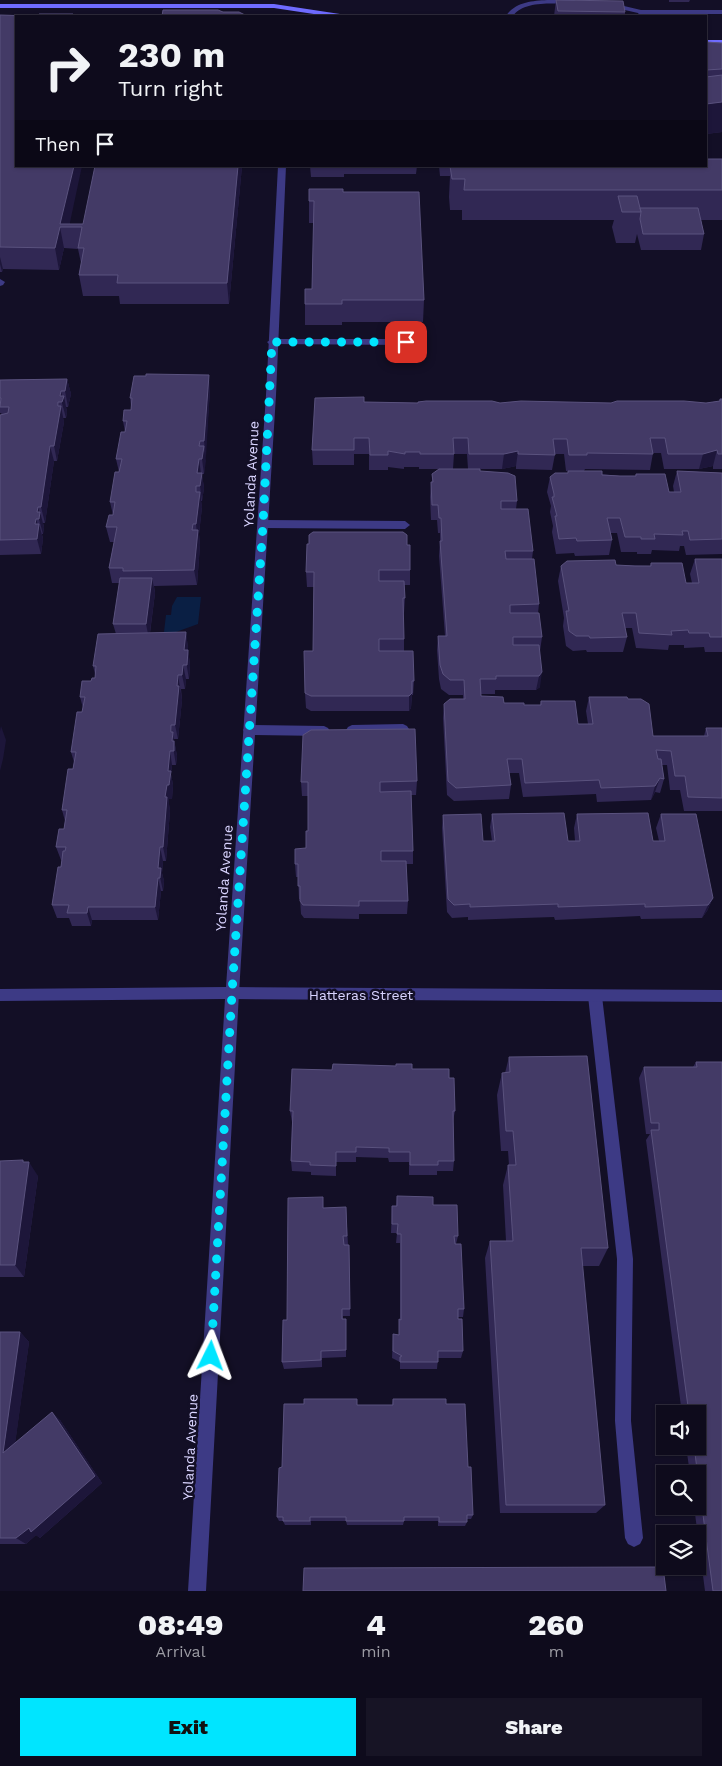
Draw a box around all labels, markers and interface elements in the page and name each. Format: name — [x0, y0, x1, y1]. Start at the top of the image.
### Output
text: 230 m — [118, 34, 225, 76]
icon: right — [35, 35, 100, 100]
text: Turn right — [118, 76, 223, 101]
icon: arrive — [91, 130, 119, 158]
text: Then — [35, 133, 81, 156]
pin — [385, 321, 427, 363]
icon: arrive — [392, 328, 420, 356]
street label: Yolanda Avenue — [240, 420, 262, 528]
street label: Yolanda Avenue — [212, 824, 236, 932]
street label: Hatteras Street — [309, 987, 413, 1003]
position arrow — [184, 1329, 236, 1381]
street label: Yolanda Avenue — [179, 1393, 201, 1501]
map controls — [656, 1405, 706, 1575]
button: sound — [656, 1405, 706, 1455]
button: search — [656, 1465, 706, 1515]
button: layers — [656, 1525, 706, 1575]
text: 08:49 — [138, 1607, 223, 1642]
text: 4 — [366, 1607, 386, 1642]
text: 260 — [528, 1607, 584, 1642]
text: Arrival — [156, 1642, 206, 1661]
text: min — [361, 1642, 391, 1661]
text: m — [549, 1642, 564, 1661]
button: Exit — [20, 1698, 356, 1756]
button: Share — [366, 1698, 702, 1756]

